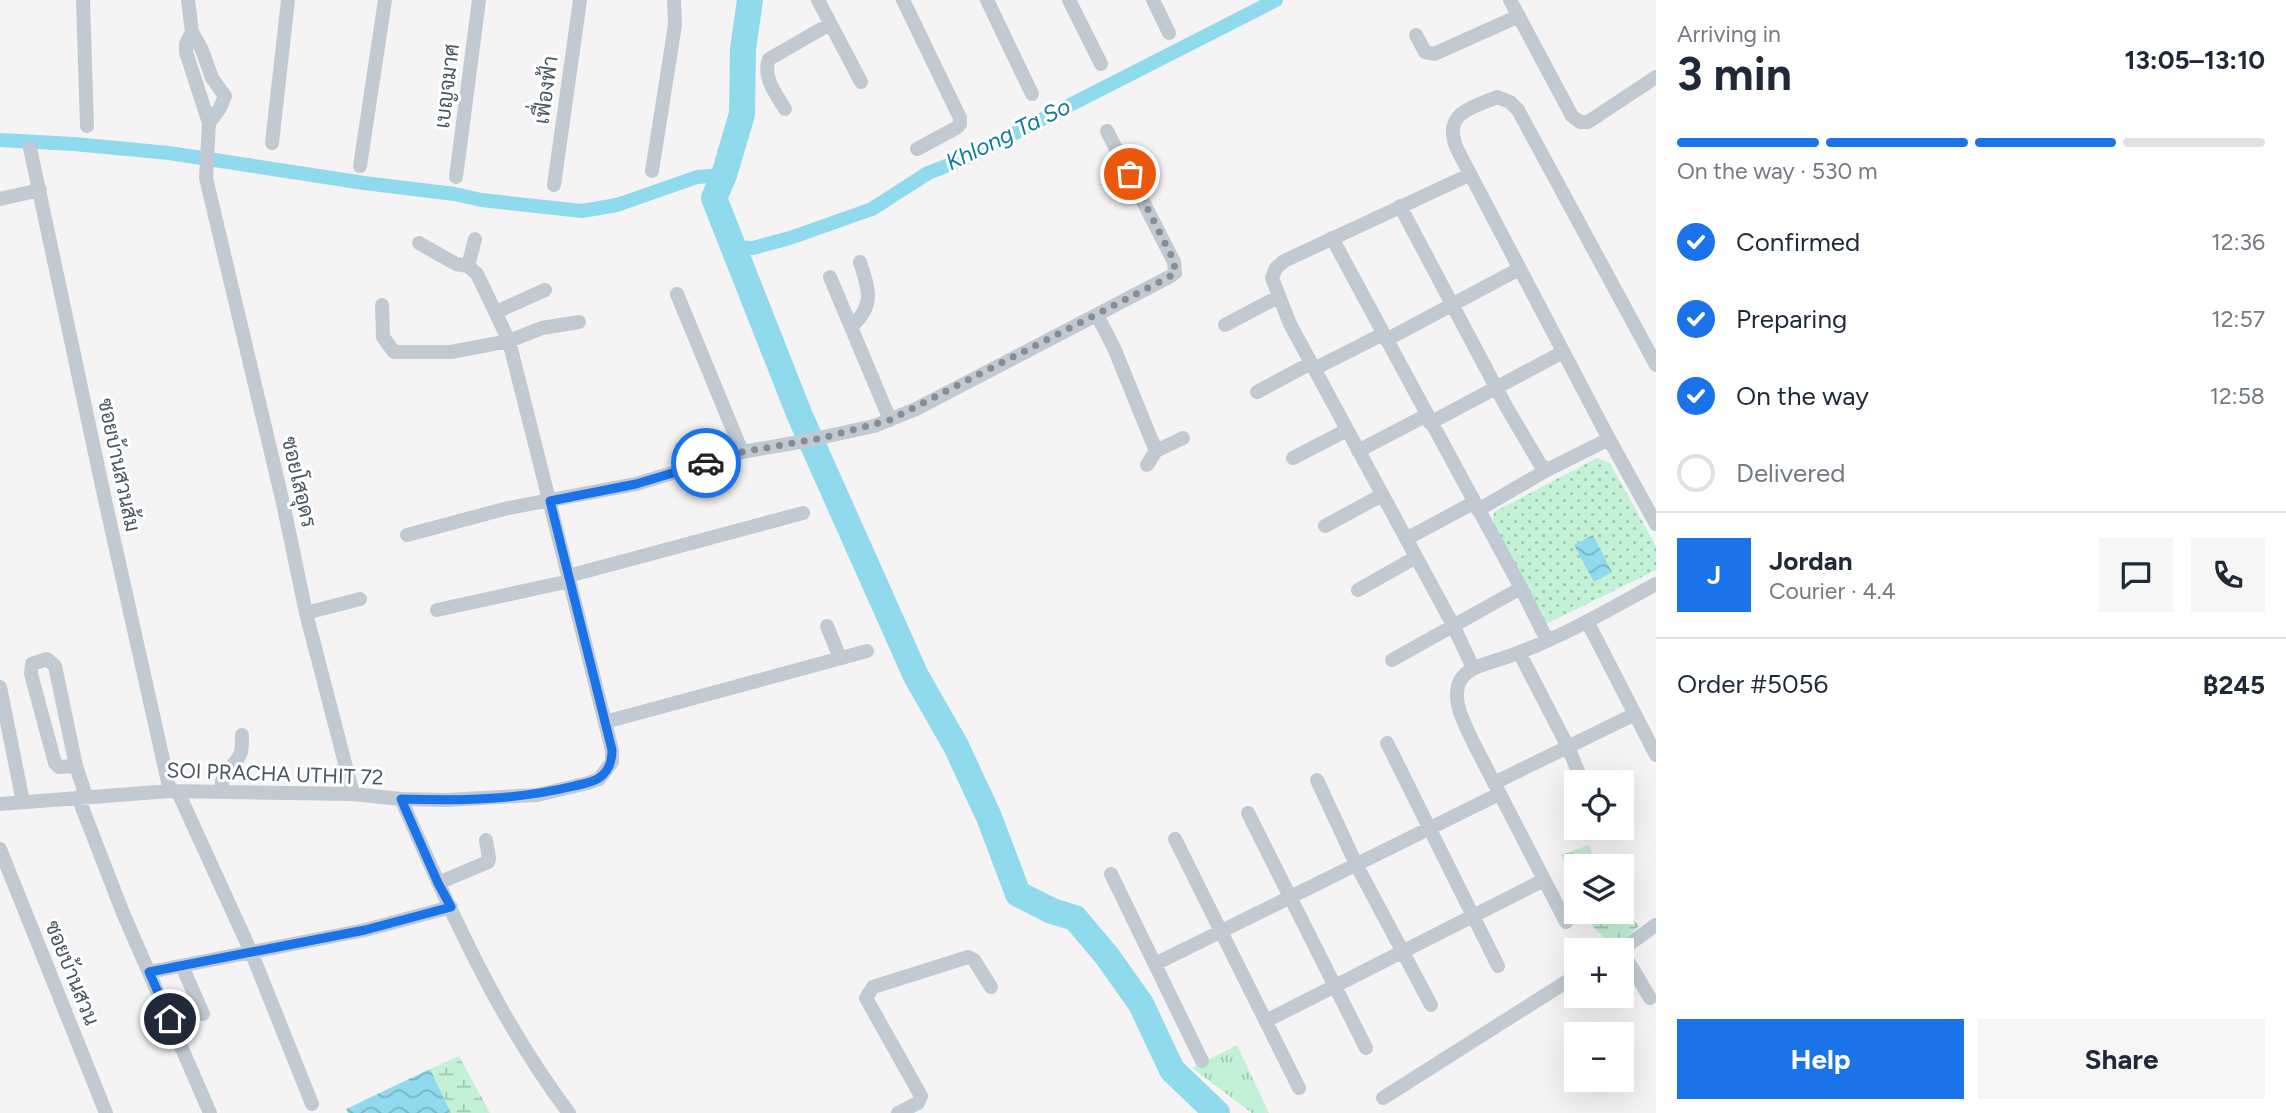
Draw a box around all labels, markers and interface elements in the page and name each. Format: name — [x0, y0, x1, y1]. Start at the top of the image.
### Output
text: Arriving in — [1677, 20, 1781, 48]
street label: เบญจมาศ — [429, 42, 464, 130]
text: 13:05–13:10 — [2124, 44, 2265, 76]
text: 3 min — [1677, 46, 1792, 102]
street label: เฟื่องฟ้า — [521, 53, 563, 126]
water label: Khlong Ta So — [941, 92, 1075, 176]
pin — [1100, 144, 1160, 204]
icon: bag — [1111, 155, 1149, 193]
text: On the way · 530 m — [1677, 157, 1878, 185]
icon: check — [1677, 223, 1715, 261]
text: Confirmed — [1736, 226, 1860, 258]
text: 12:36 — [2211, 228, 2265, 256]
icon: check — [1677, 300, 1715, 338]
text: Preparing — [1736, 303, 1847, 335]
text: 12:57 — [2211, 305, 2265, 333]
icon: check — [1677, 377, 1715, 415]
text: On the way — [1736, 380, 1869, 412]
text: 12:58 — [2209, 382, 2265, 410]
street label: ซอยบ้านสวนส้ม — [93, 396, 146, 534]
courier — [671, 428, 741, 498]
street label: ซอยโสอุดร — [275, 434, 322, 530]
icon: car — [687, 444, 725, 482]
text: Delivered — [1736, 457, 1845, 489]
button: chat — [2099, 538, 2173, 612]
button: phone — [2191, 538, 2265, 612]
text: Jordan — [1769, 545, 1852, 577]
text: J — [1707, 559, 1721, 591]
text: Courier · 4.4 — [1769, 577, 1896, 605]
text: Order #5056 — [1677, 668, 1828, 700]
text: ฿245 — [2203, 669, 2265, 701]
street label: SOI PRACHA UTHIT 72 — [166, 757, 384, 790]
map controls — [1564, 770, 1634, 1092]
button: locate — [1564, 770, 1634, 840]
button: layers — [1564, 854, 1634, 924]
street label: ซอยบ้านสวน — [40, 917, 105, 1029]
button: + — [1564, 938, 1634, 1008]
pin — [140, 989, 200, 1049]
icon: home — [151, 1000, 189, 1038]
button: Help — [1677, 1019, 1964, 1099]
button: Share — [1978, 1019, 2265, 1099]
button: − — [1564, 1022, 1634, 1092]

